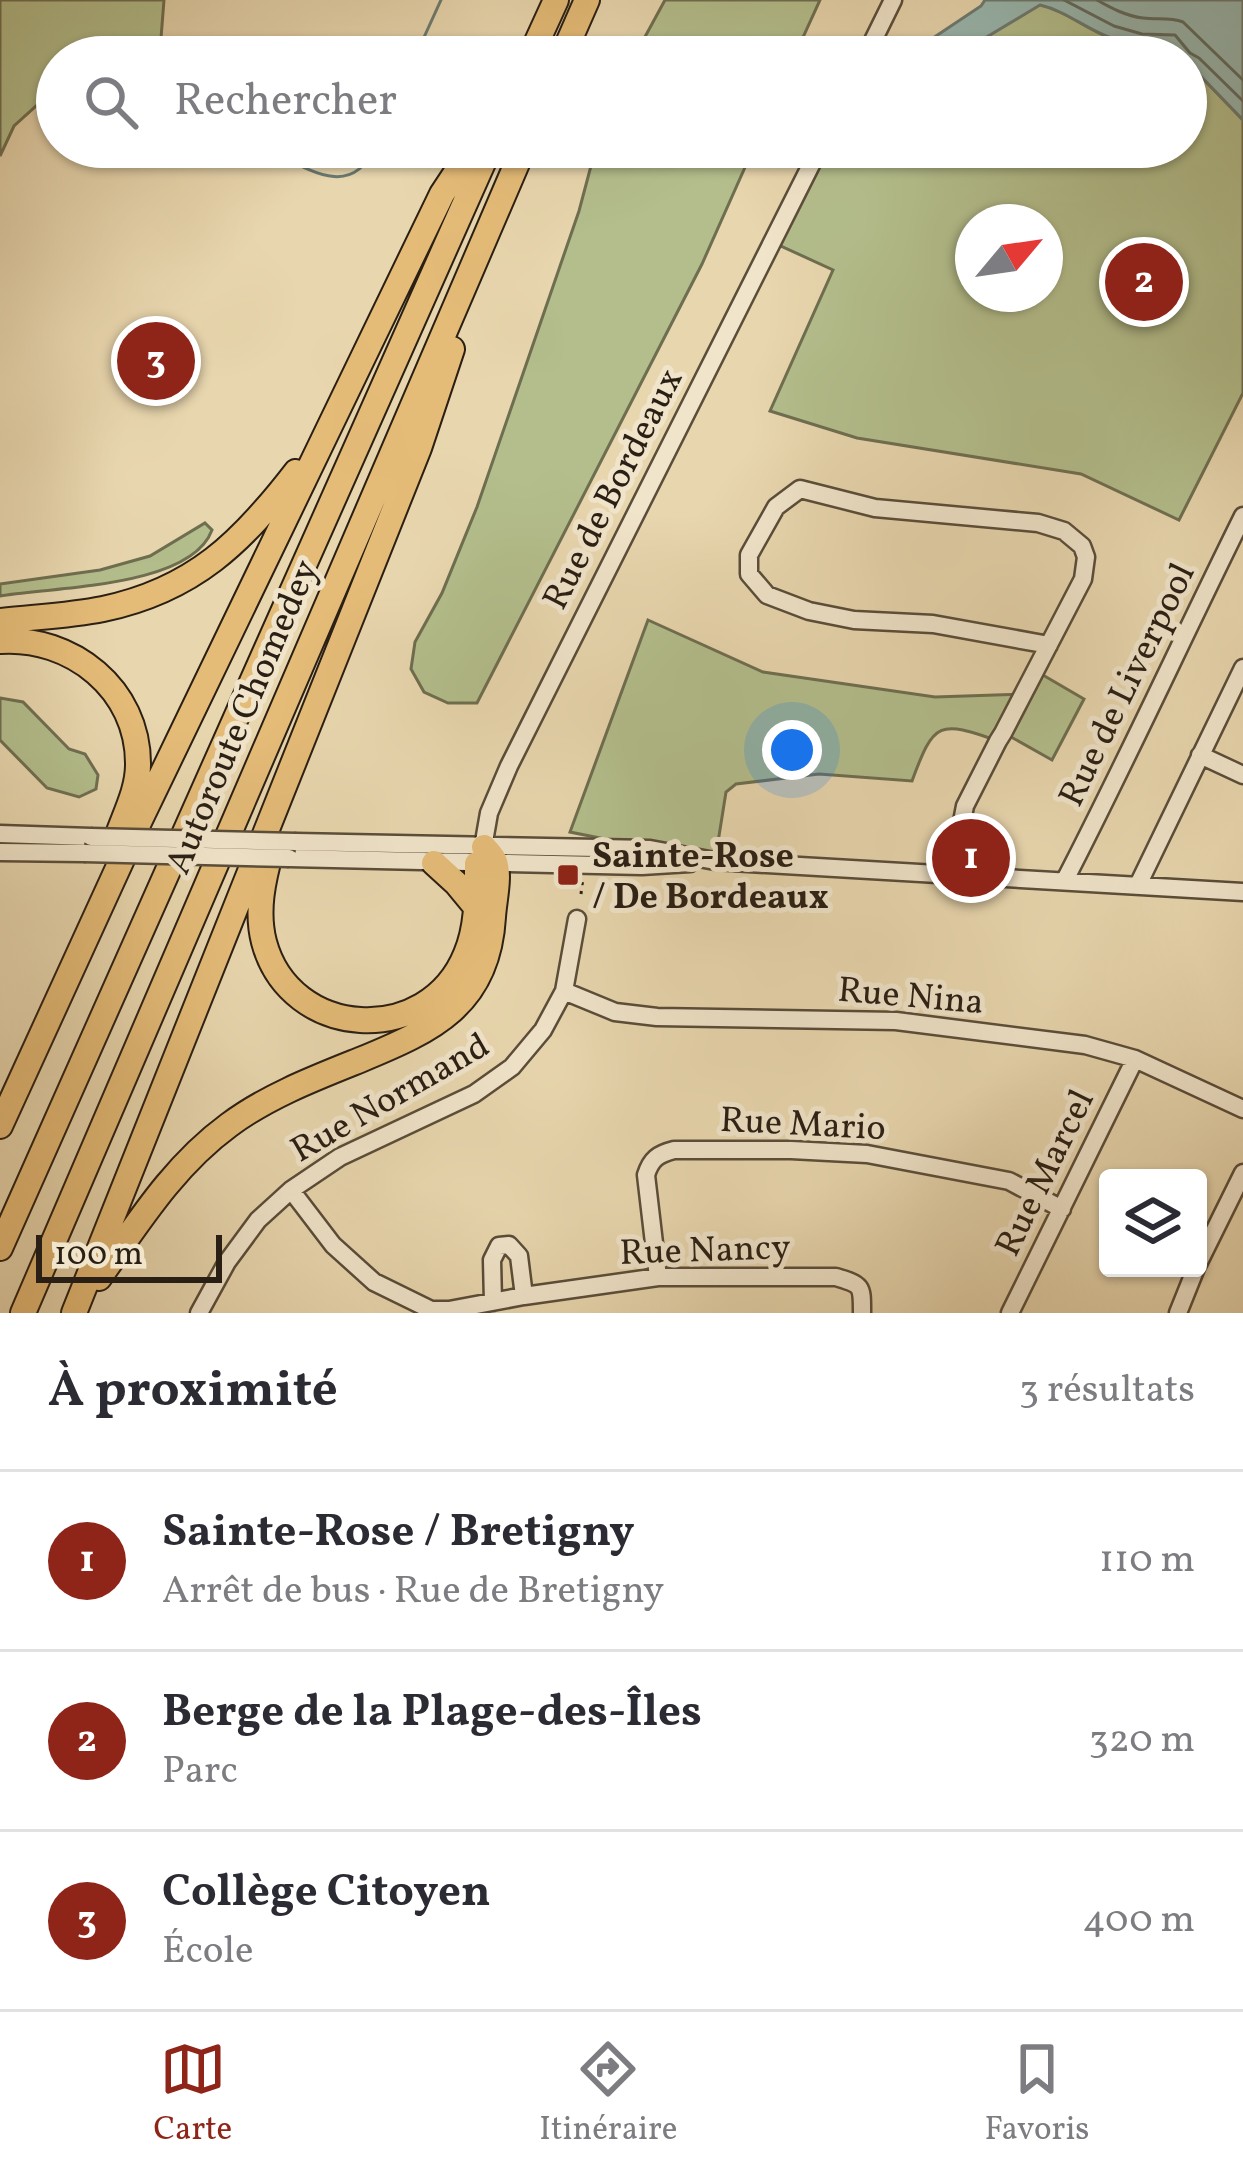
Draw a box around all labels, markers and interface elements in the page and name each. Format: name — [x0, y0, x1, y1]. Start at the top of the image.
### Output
search box — [36, 36, 1207, 168]
icon: search — [78, 69, 144, 135]
text: Rechercher — [174, 71, 397, 134]
north arrow — [955, 204, 1063, 312]
pin: 2 — [1105, 237, 1183, 327]
pin: 3 — [117, 316, 195, 406]
street label: Rue de Bordeaux — [532, 361, 697, 619]
street label: Autoroute Chomedey — [155, 553, 333, 882]
street label: Rue de Liverpool — [1048, 556, 1209, 816]
your location — [762, 720, 822, 780]
pin: 1 — [932, 813, 1010, 903]
place label: Sainte-Rose / De Bordeaux — [592, 833, 829, 924]
marker: Sainte-Rose / De Bordeaux — [555, 862, 581, 888]
street label: Rue Nina — [836, 967, 986, 1029]
street label: Rue Normand — [282, 1022, 500, 1177]
street label: Rue Marcel — [985, 1082, 1108, 1265]
street label: Rue Mario — [719, 1097, 887, 1155]
map controls — [1099, 1169, 1207, 1277]
button: layers — [1099, 1169, 1207, 1277]
street label: Rue Nancy — [619, 1224, 791, 1280]
scale bar — [36, 1229, 222, 1282]
text: 100 m — [54, 1233, 143, 1279]
text: À proximité — [48, 1356, 338, 1427]
text: 3 résultats — [1019, 1364, 1195, 1418]
text: Sainte-Rose / Bretigny — [162, 1502, 635, 1565]
text: 1 — [79, 1534, 95, 1588]
text: 110 m — [1099, 1534, 1195, 1588]
text: Arrêt de bus · Rue de Bretigny — [162, 1565, 664, 1619]
text: Berge de la Plage-des-Îles — [162, 1682, 702, 1745]
text: 2 — [77, 1714, 97, 1768]
text: 320 m — [1089, 1714, 1195, 1768]
text: Parc — [162, 1745, 238, 1799]
text: Collège Citoyen — [162, 1862, 491, 1925]
text: 3 — [77, 1894, 97, 1948]
text: 400 m — [1083, 1894, 1195, 1948]
text: École — [162, 1925, 253, 1979]
tab: Carte — [154, 2036, 232, 2154]
tab: Itinéraire — [539, 2036, 678, 2154]
tab: Favoris — [985, 2036, 1089, 2154]

